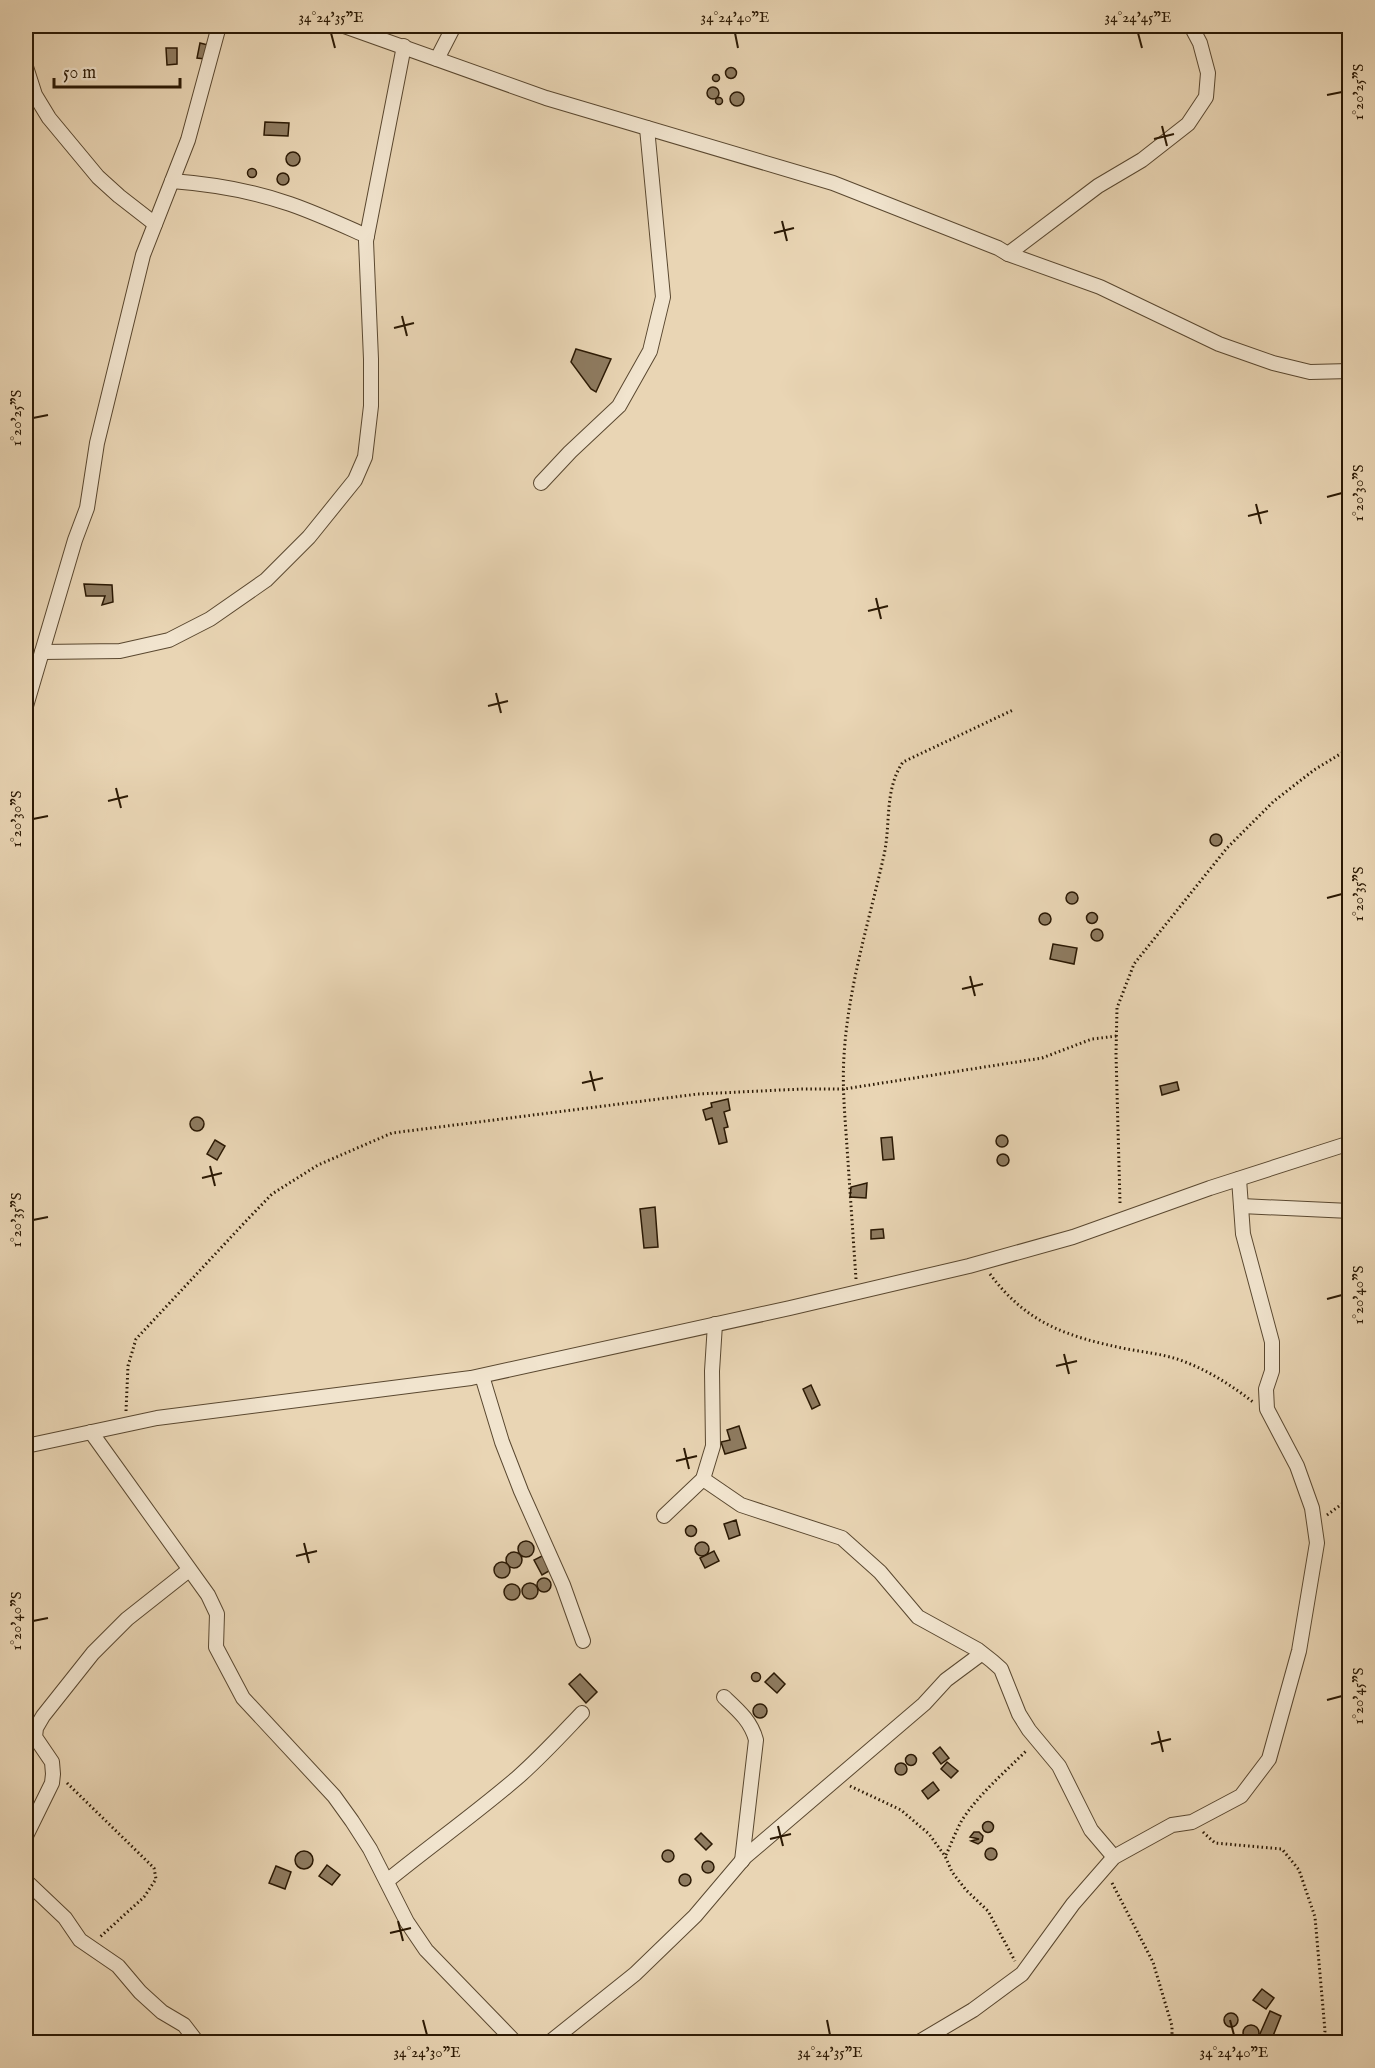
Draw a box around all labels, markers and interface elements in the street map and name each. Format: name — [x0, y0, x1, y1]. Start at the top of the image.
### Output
text: 34°24'35"E — [298, 8, 364, 27]
text: 34°24'40"E — [701, 8, 769, 27]
text: 34°24'45"E — [1105, 8, 1171, 27]
scale bar — [54, 51, 180, 89]
text: 50 m — [63, 62, 96, 85]
text: 1°20'25"S — [1349, 64, 1368, 120]
text: 1°20'25"S — [7, 390, 26, 446]
text: 1°20'30"S — [1349, 465, 1368, 522]
text: 1°20'30"S — [7, 791, 26, 848]
text: 1°20'35"S — [1349, 866, 1368, 922]
text: 1°20'35"S — [7, 1192, 26, 1248]
text: 1°20'40"S — [1349, 1266, 1368, 1324]
text: 1°20'40"S — [7, 1592, 26, 1650]
text: 1°20'45"S — [1349, 1668, 1368, 1724]
text: 34°24'30"E — [393, 2043, 461, 2062]
text: 34°24'35"E — [797, 2043, 863, 2062]
text: 34°24'40"E — [1200, 2043, 1268, 2062]

